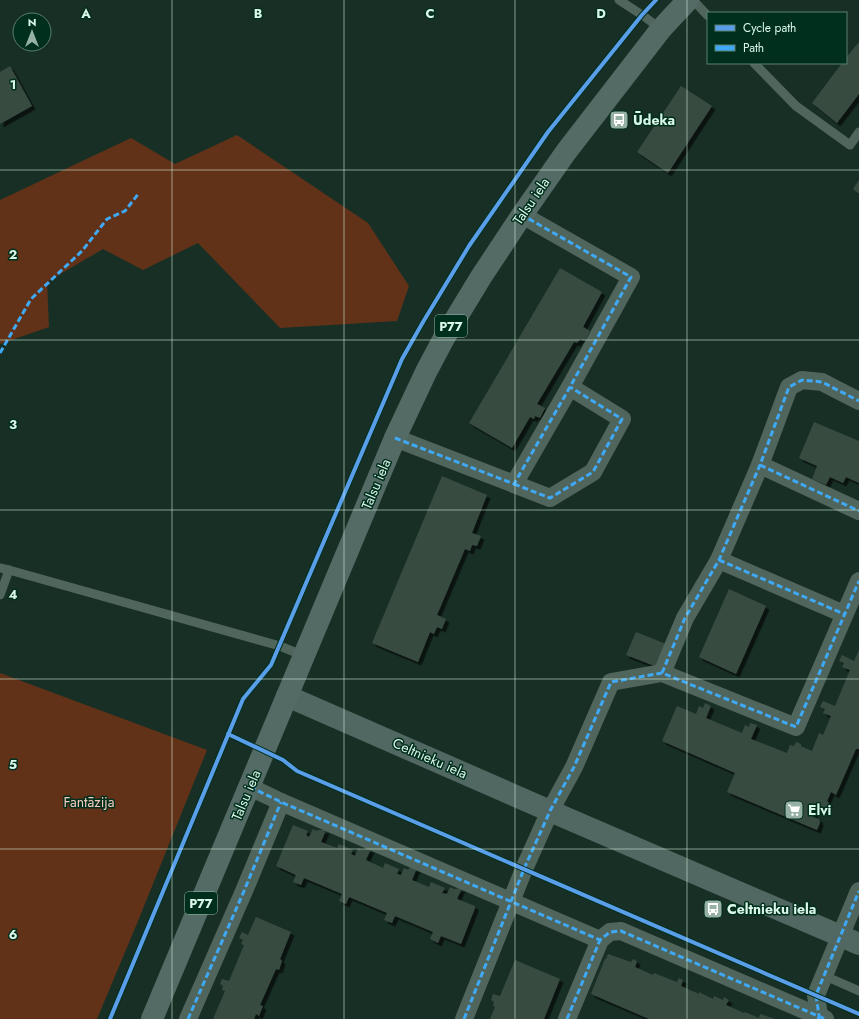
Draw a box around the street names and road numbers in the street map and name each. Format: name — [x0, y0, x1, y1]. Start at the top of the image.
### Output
street label: Talsu iela — [508, 173, 554, 229]
road number: P77 — [435, 315, 467, 337]
street label: Talsu iela — [356, 456, 396, 512]
street label: Celtnieku iela — [389, 733, 471, 783]
street label: Talsu iela — [226, 767, 266, 823]
road number: P77 — [185, 892, 217, 914]

